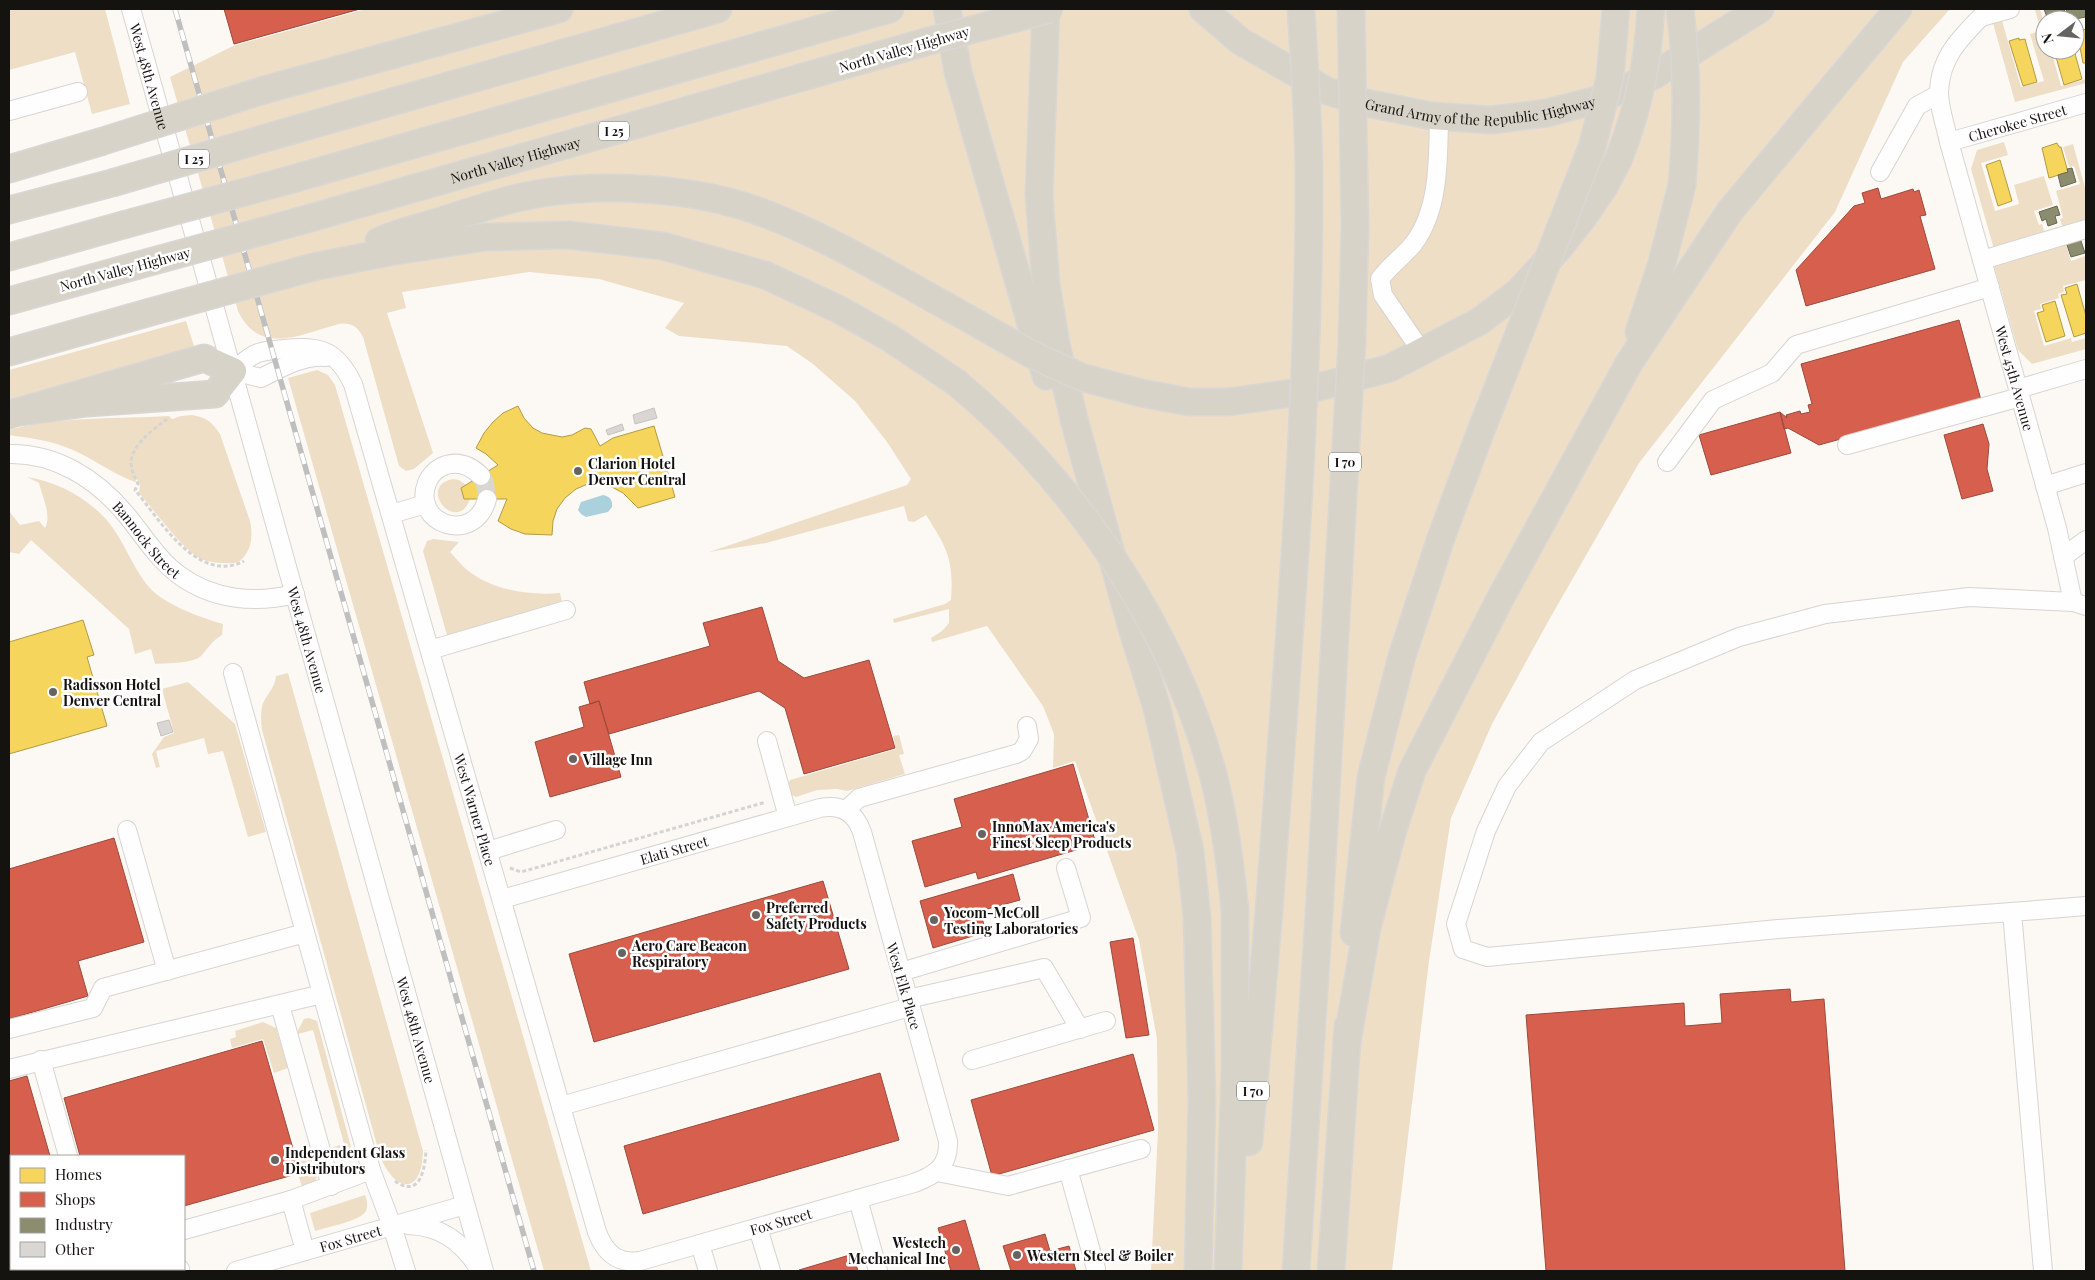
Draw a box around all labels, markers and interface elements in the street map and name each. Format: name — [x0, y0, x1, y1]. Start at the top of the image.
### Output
north arrow — [2035, 10, 2085, 60]
street label: West 48th Avenue — [126, 20, 174, 132]
street label: North Valley Highway — [837, 21, 971, 77]
text: N — [2036, 31, 2058, 46]
street label: Grand Army of the Republic Highway — [1364, 91, 1597, 130]
street label: Cherokee Street — [1966, 99, 2070, 146]
road number: I 25 — [599, 122, 629, 140]
street label: North Valley Highway — [448, 132, 583, 187]
road number: I 25 — [179, 150, 209, 168]
street label: North Valley Highway — [58, 242, 192, 296]
street label: West 45th Avenue — [1991, 322, 2039, 433]
road number: I 70 — [1329, 452, 1361, 472]
place label: Clarion Hotel Denver Central — [588, 454, 687, 489]
marker: Clarion Hotel Denver Central — [572, 465, 584, 477]
street label: Bannock Street — [109, 497, 185, 583]
street label: West 48th Avenue — [283, 583, 331, 695]
place label: Radisson Hotel Denver Central — [63, 675, 162, 710]
marker: Radisson Hotel Denver Central — [47, 686, 59, 698]
street label: West Warner Place — [450, 750, 501, 868]
place label: Village Inn — [582, 750, 653, 769]
marker: Village Inn — [567, 753, 579, 765]
place label: InnoMax America's Finest Sleep Products — [992, 817, 1131, 852]
marker: InnoMax America's Finest Sleep Products — [976, 828, 988, 840]
street label: Elati Street — [638, 831, 711, 869]
place label: Preferred Safety Products — [766, 898, 867, 933]
place label: Yocom-McColl Testing Laboratories — [943, 903, 1078, 938]
marker: Preferred Safety Products — [750, 909, 762, 921]
marker: Yocom-McColl Testing Laboratories — [928, 914, 940, 926]
place label: Aero Care Beacon Respiratory — [631, 936, 747, 971]
street label: West Elk Place — [882, 939, 925, 1032]
marker: Aero Care Beacon Respiratory — [616, 947, 628, 959]
street label: West 48th Avenue — [392, 973, 440, 1085]
road number: I 70 — [1237, 1082, 1269, 1100]
place label: Independent Glass Distributors — [285, 1143, 405, 1178]
marker: Independent Glass Distributors — [269, 1154, 281, 1166]
legend — [10, 1155, 185, 1270]
text: Homes — [55, 1164, 102, 1184]
text: Shops — [55, 1189, 96, 1209]
street label: Fox Street — [748, 1203, 815, 1239]
text: Industry — [55, 1214, 113, 1234]
street label: Fox Street — [317, 1220, 384, 1256]
place label: Westech Mechanical Inc — [848, 1233, 946, 1268]
text: Other — [55, 1239, 95, 1259]
marker: Westech Mechanical Inc — [950, 1244, 962, 1256]
place label: Western Steel & Boiler — [1026, 1246, 1174, 1265]
marker: Western Steel & Boiler — [1011, 1249, 1023, 1261]

